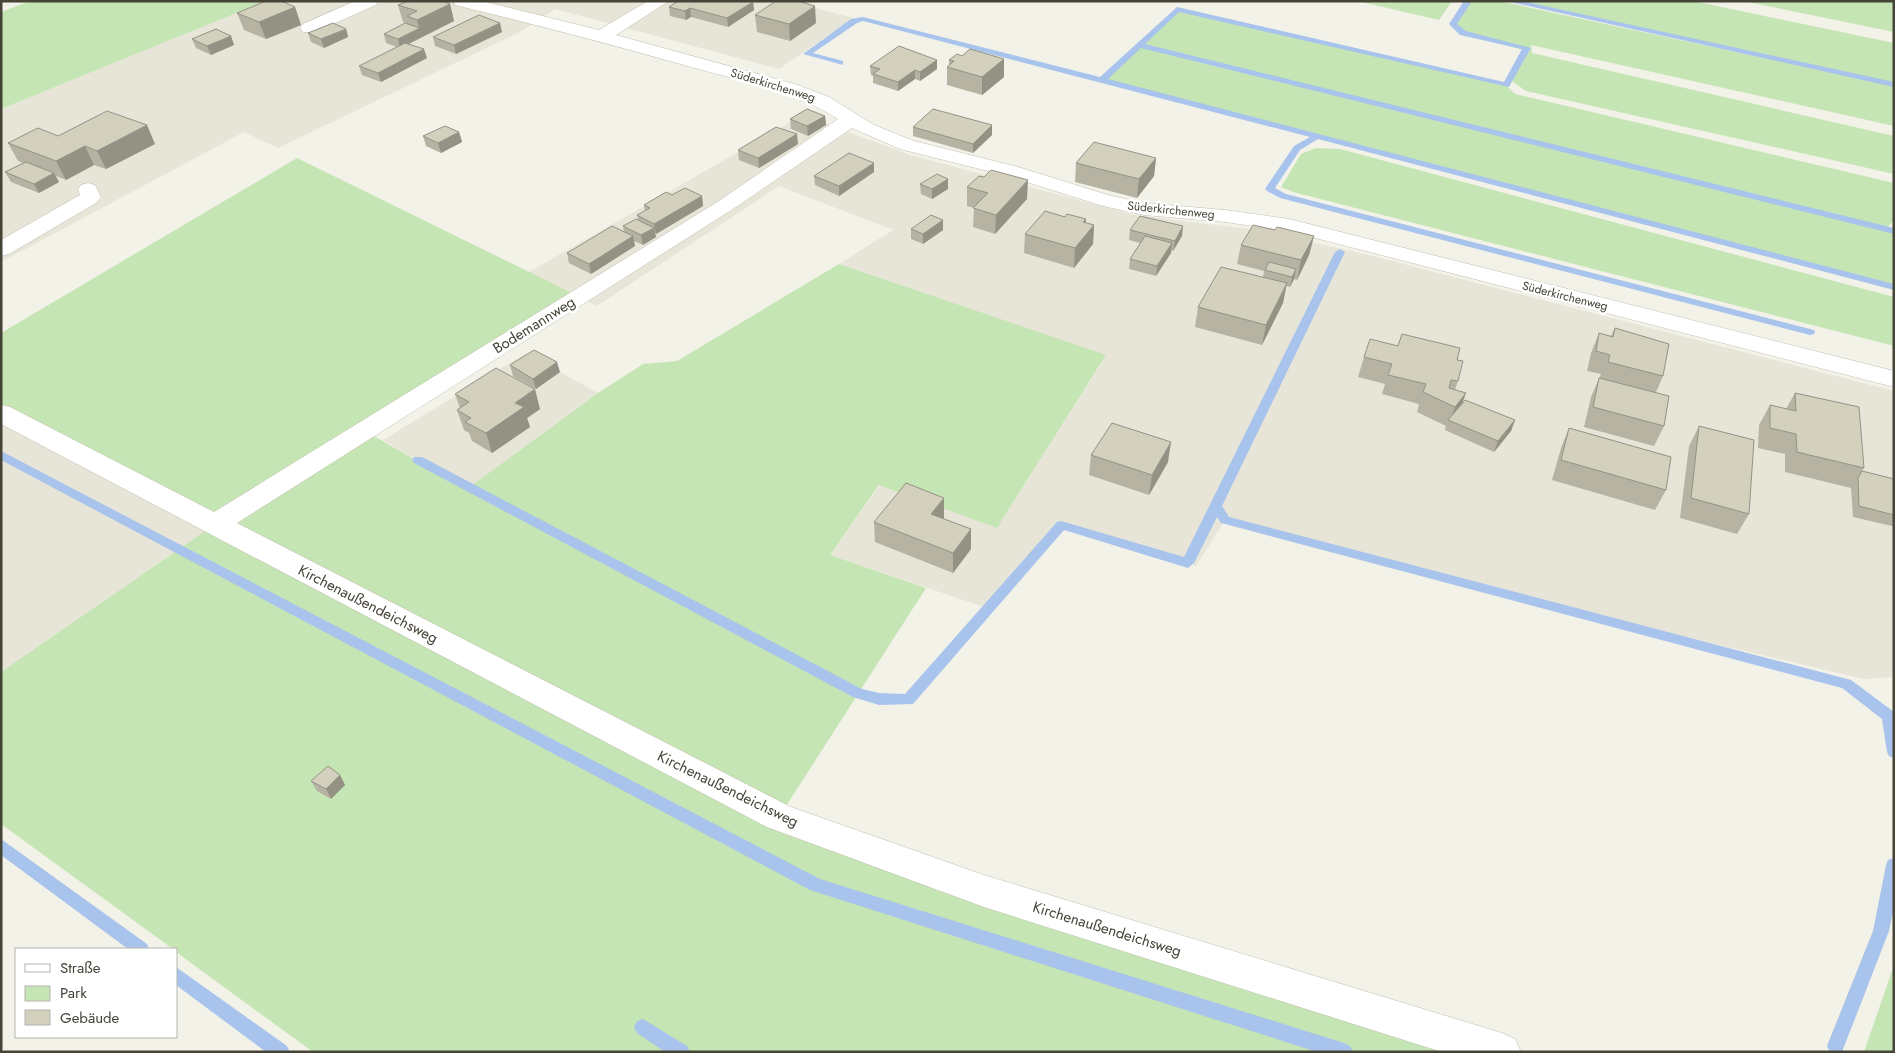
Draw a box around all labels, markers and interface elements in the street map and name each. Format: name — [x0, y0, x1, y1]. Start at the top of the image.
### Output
street label: Süderkirchenweg — [728, 64, 818, 106]
street label: Süderkirchenweg — [1126, 196, 1216, 224]
street label: Süderkirchenweg — [1520, 277, 1610, 315]
street label: Bodemannweg — [488, 291, 580, 359]
street label: Kirchenaußendeichsweg — [294, 559, 442, 649]
street label: Kirchenaußendeichsweg — [654, 745, 802, 833]
street label: Kirchenaußendeichsweg — [1030, 896, 1184, 962]
legend — [15, 948, 178, 1038]
text: Straße — [60, 957, 101, 979]
text: Park — [60, 982, 87, 1004]
text: Gebäude — [60, 1007, 120, 1029]

